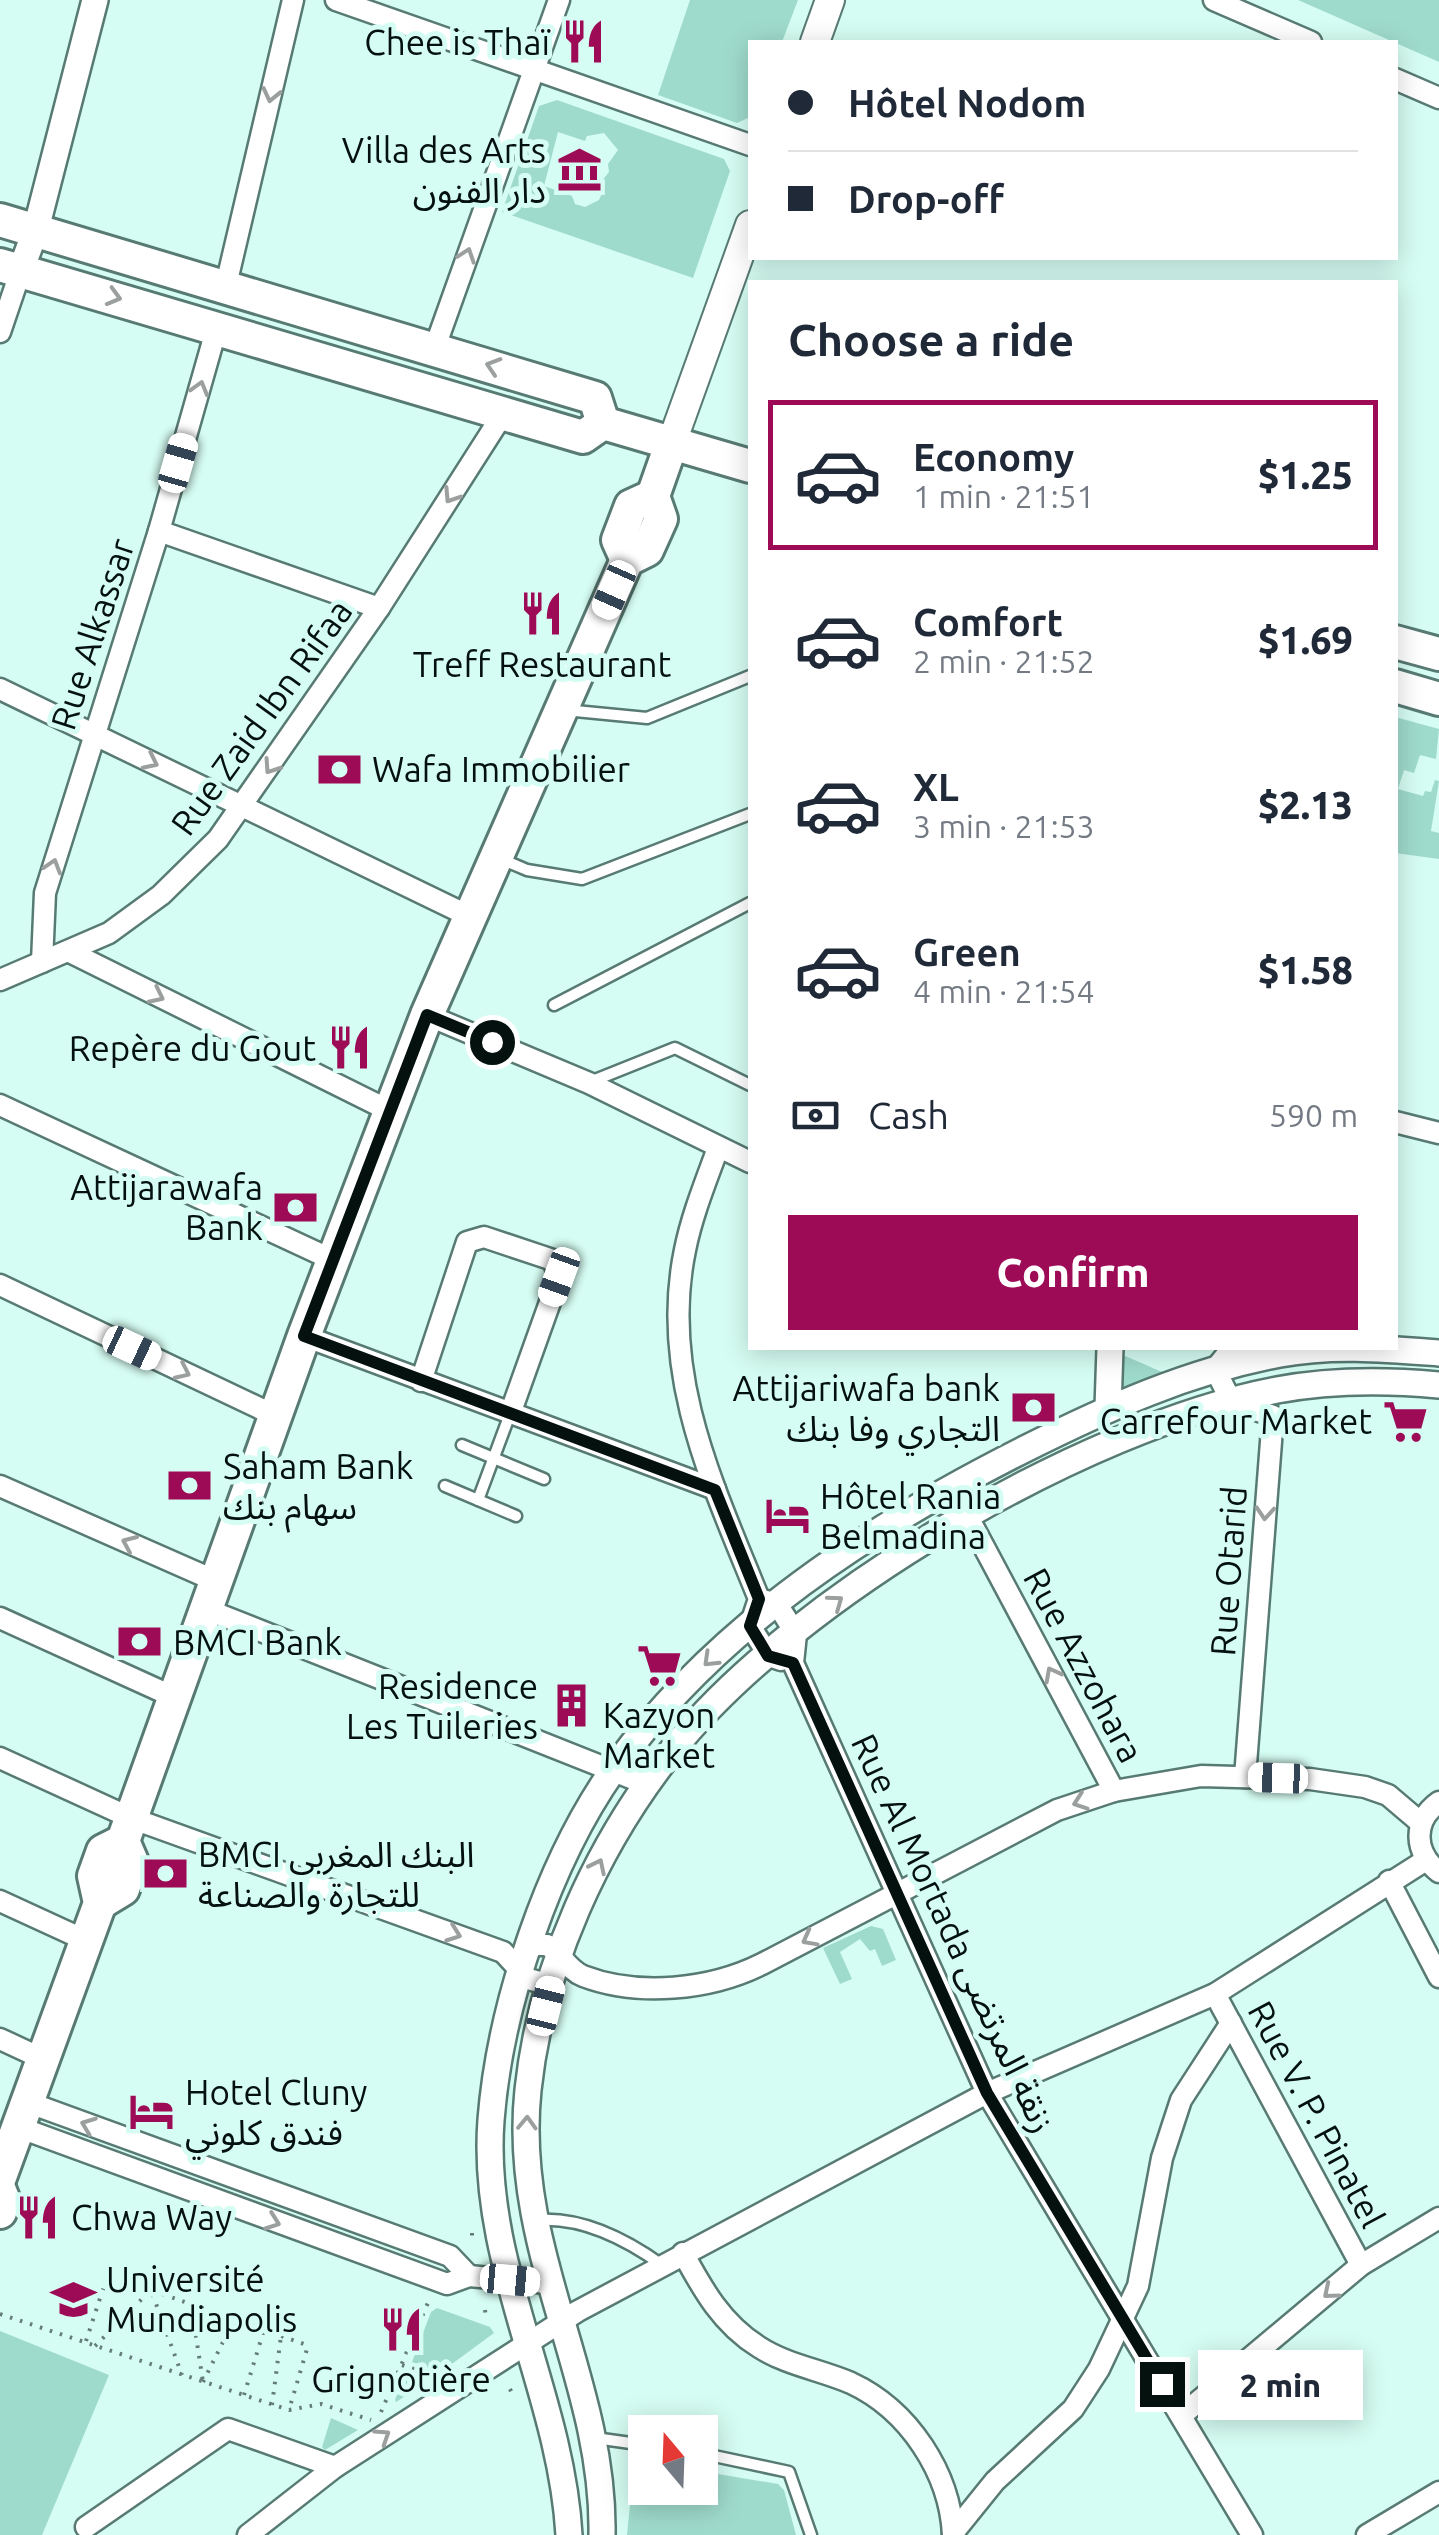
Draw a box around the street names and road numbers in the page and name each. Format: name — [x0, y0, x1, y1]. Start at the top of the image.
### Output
street label: Rue Alkassar — [42, 534, 142, 734]
street label: Rue Zaid Ibn Rifaa — [162, 592, 360, 842]
street label: Rue Otarid — [1202, 1485, 1254, 1657]
street label: Rue Azzohara — [1016, 1561, 1152, 1769]
street label: Rue Al Mortada زنقة المرتضى — [842, 1727, 1064, 2139]
street label: Rue V. P. Pinatel — [1241, 1994, 1393, 2234]

